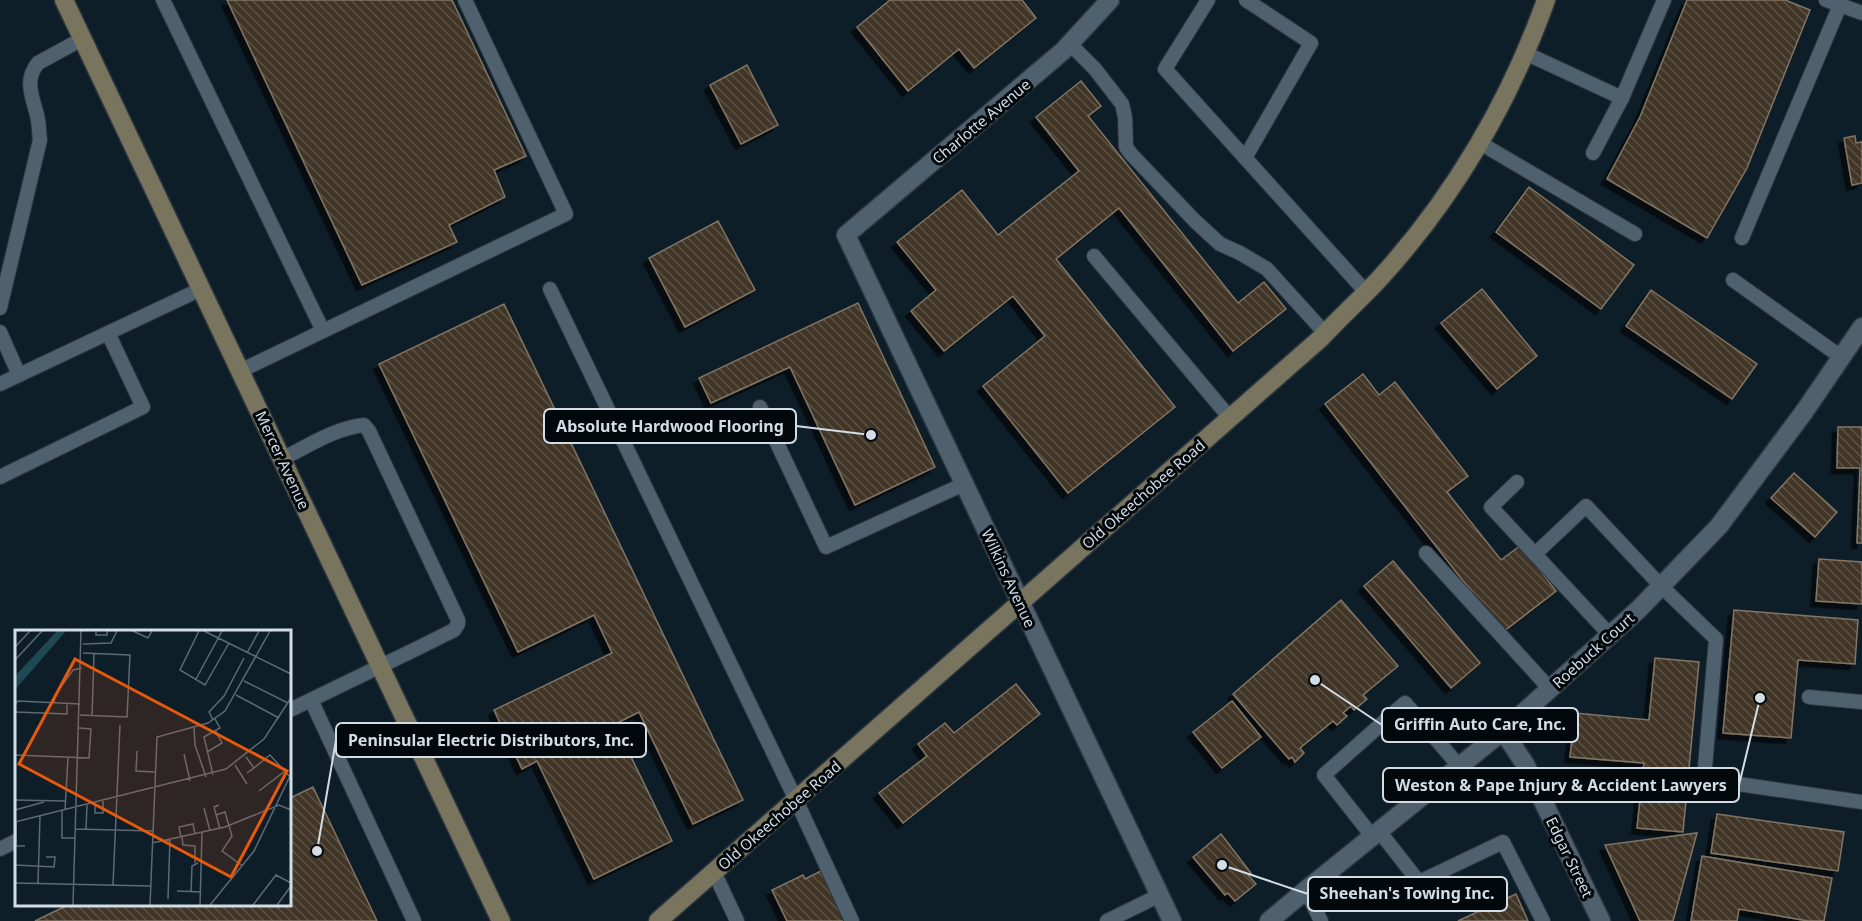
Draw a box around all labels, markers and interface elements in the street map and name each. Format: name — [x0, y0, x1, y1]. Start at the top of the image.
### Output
street label: Charlotte Avenue — [928, 74, 1034, 168]
street label: Mercer Avenue — [251, 408, 315, 512]
callout: Absolute Hardwood Flooring — [544, 409, 796, 443]
text: Absolute Hardwood Flooring — [556, 415, 784, 437]
street label: Old Okeechobee Road — [1077, 435, 1209, 553]
street label: Wilkins Avenue — [977, 525, 1041, 631]
street label: Roebuck Court — [1548, 607, 1639, 692]
inset map — [15, 630, 291, 906]
callout: Griffin Auto Care, Inc. — [1382, 708, 1578, 742]
text: Griffin Auto Care, Inc. — [1394, 713, 1566, 735]
callout: Peninsular Electric Distributors, Inc. — [336, 723, 646, 757]
text: Peninsular Electric Distributors, Inc. — [348, 729, 634, 751]
street label: Old Okeechobee Road — [713, 756, 845, 874]
callout: Weston & Pape Injury & Accident Lawyers — [1383, 768, 1739, 802]
text: Weston & Pape Injury & Accident Lawyers — [1395, 774, 1727, 796]
street label: Edgar Street — [1542, 813, 1598, 901]
callout: Sheehan's Towing Inc. — [1308, 877, 1507, 911]
text: Sheehan's Towing Inc. — [1320, 882, 1494, 904]

